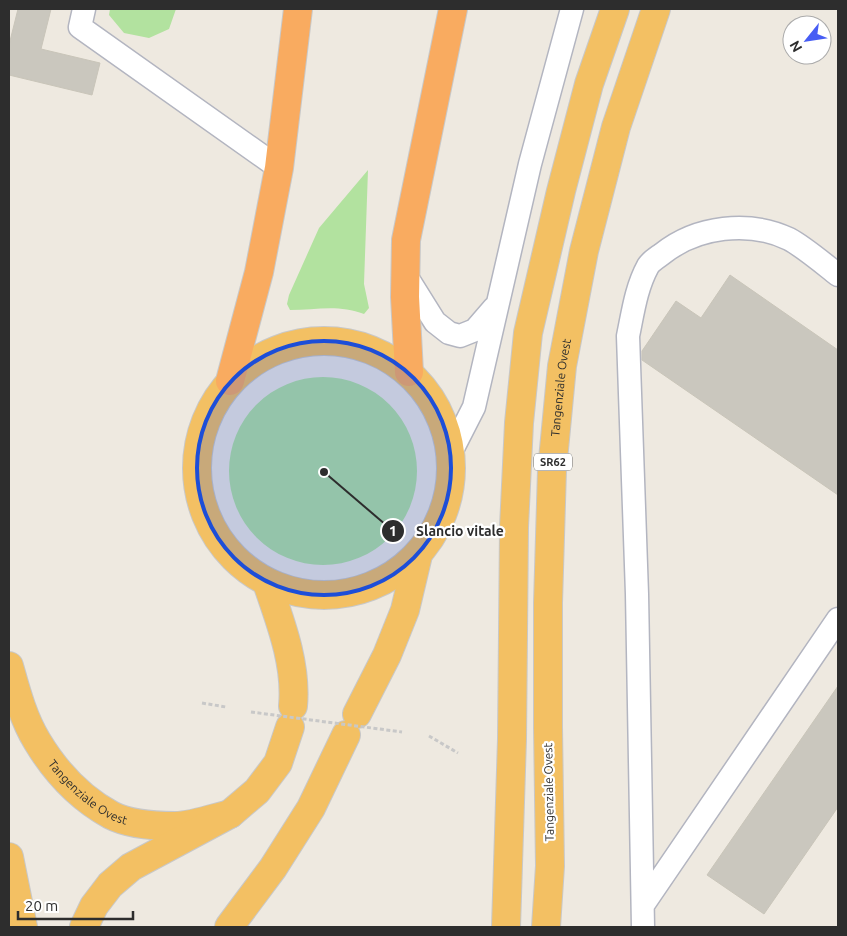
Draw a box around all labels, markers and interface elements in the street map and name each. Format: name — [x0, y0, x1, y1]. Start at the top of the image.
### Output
north arrow — [782, 15, 832, 65]
text: N — [786, 38, 805, 55]
street label: Tangenziale Ovest — [548, 337, 573, 437]
road number: SR62 — [534, 454, 572, 471]
callout: Slancio vitale — [381, 517, 513, 546]
text: 1 — [389, 522, 397, 539]
text: Slancio vitale — [416, 523, 504, 539]
street label: Tangenziale Ovest — [541, 742, 556, 841]
street label: Tangenziale Ovest — [46, 757, 129, 827]
scale bar — [18, 888, 132, 920]
text: 20 m — [25, 897, 58, 914]

